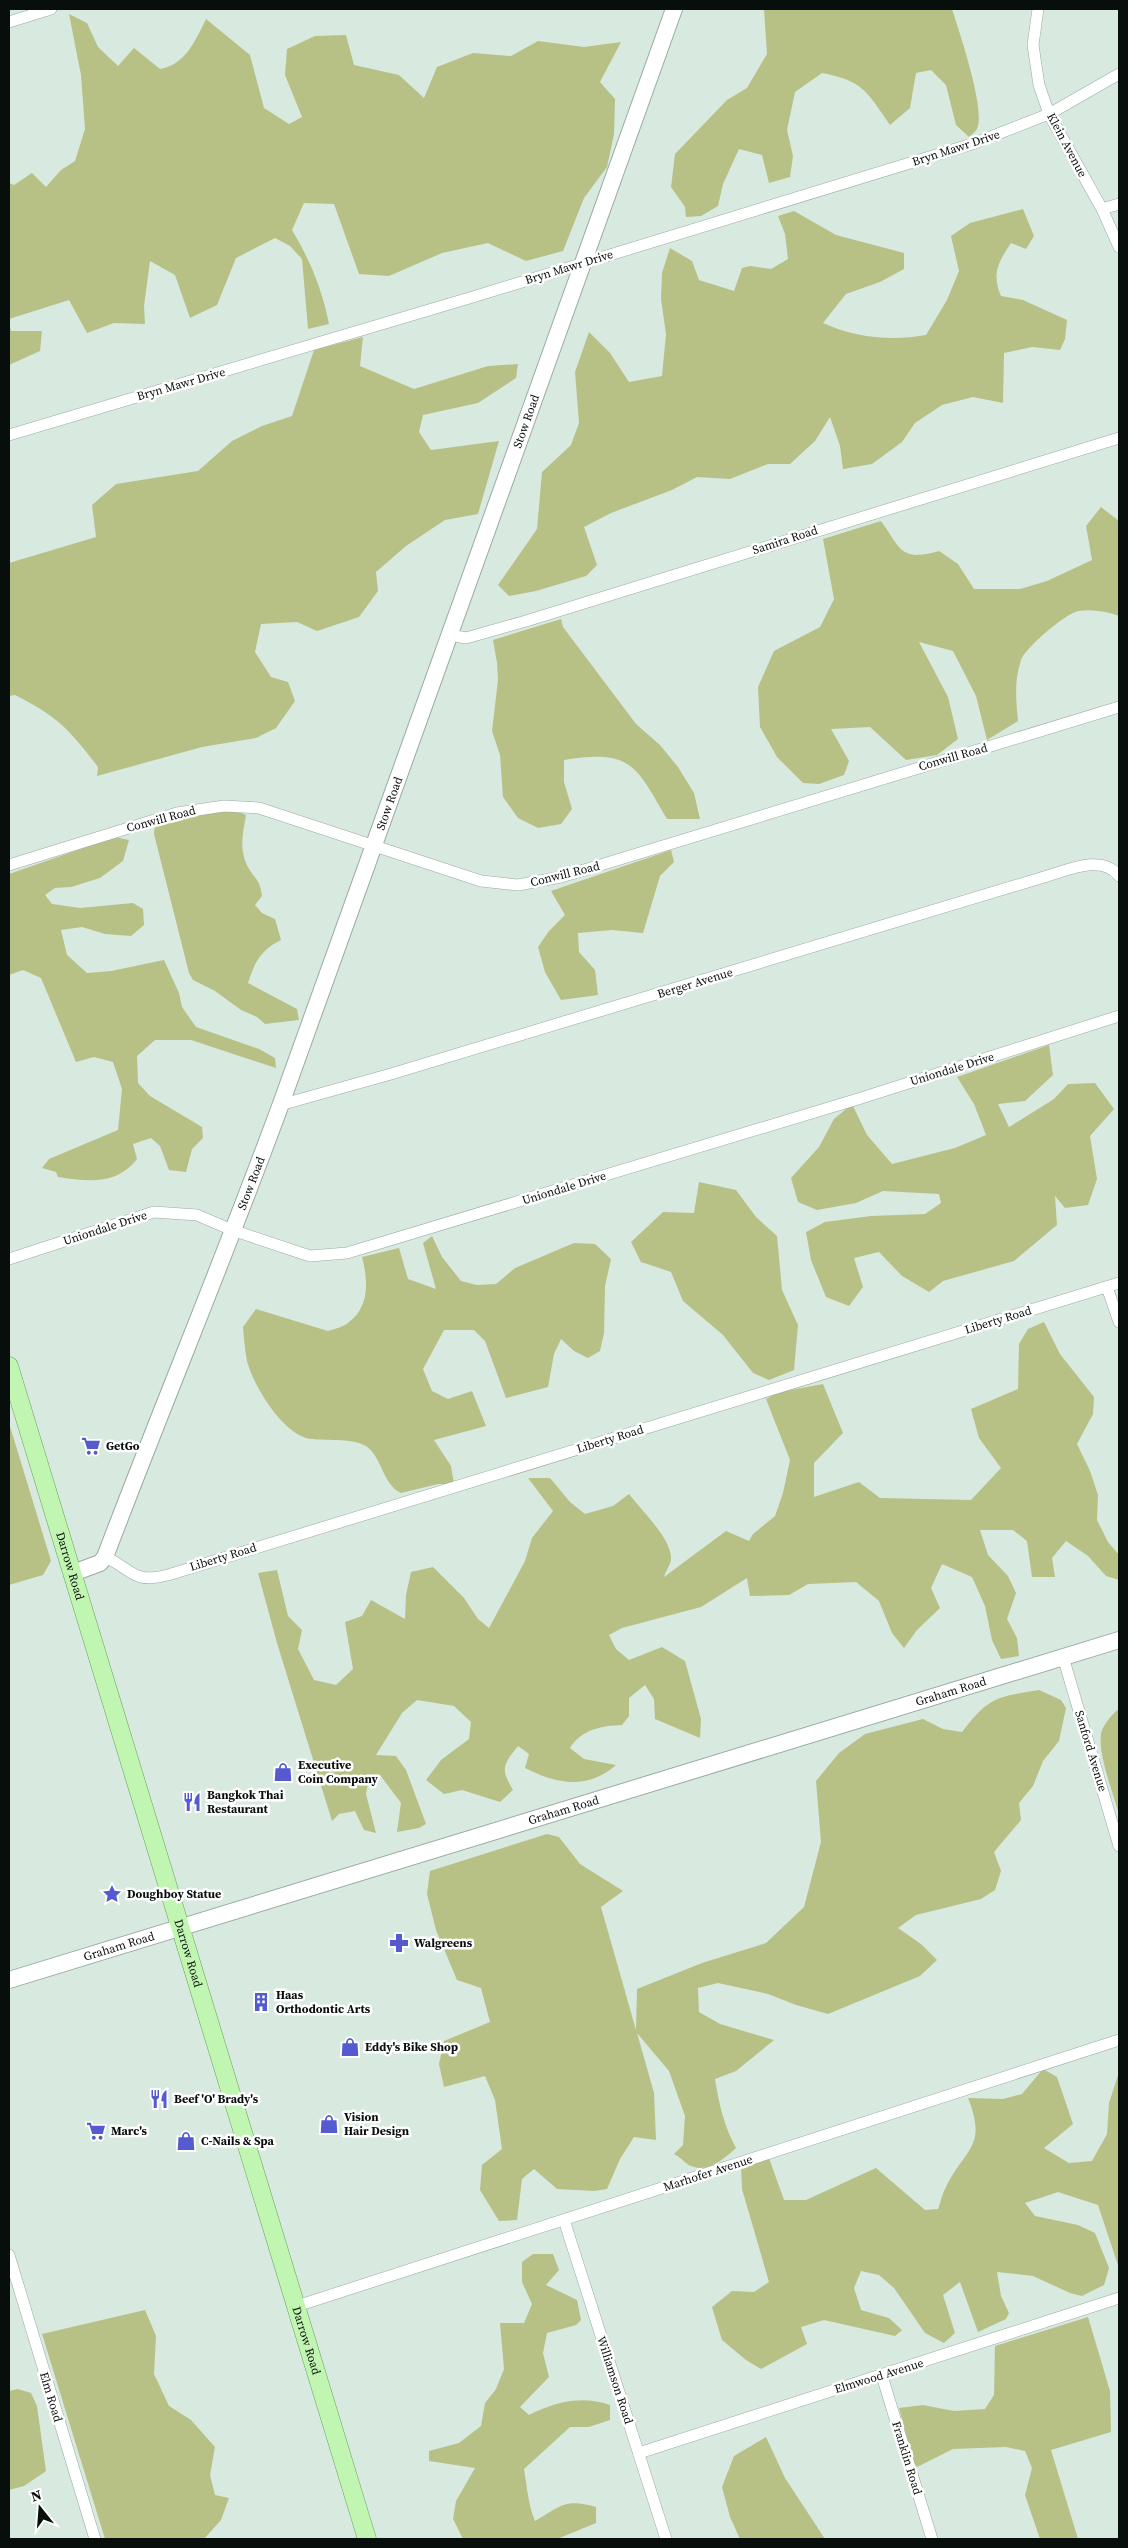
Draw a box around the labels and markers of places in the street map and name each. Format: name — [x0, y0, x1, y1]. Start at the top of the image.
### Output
supermarket icon: GetGo — [80, 1435, 102, 1457]
place label: GetGo — [106, 1438, 140, 1454]
place label: Executive Coin Company — [298, 1757, 379, 1787]
shop icon: Executive Coin Company — [272, 1761, 294, 1783]
place label: Bangkok Thai Restaurant — [207, 1787, 284, 1817]
restaurant icon: Bangkok Thai Restaurant — [181, 1791, 203, 1813]
place icon: Doughboy Statue — [101, 1883, 123, 1905]
place label: Doughboy Statue — [127, 1886, 221, 1902]
pharmacy icon: Walgreens — [388, 1932, 410, 1954]
place label: Walgreens — [414, 1935, 473, 1951]
place label: Haas Orthodontic Arts — [276, 1987, 371, 2017]
building icon: Haas Orthodontic Arts — [250, 1991, 272, 2013]
shop icon: Eddy's Bike Shop — [339, 2036, 361, 2058]
place label: Eddy's Bike Shop — [365, 2039, 458, 2055]
restaurant icon: Beef 'O' Brady's — [148, 2088, 170, 2110]
place label: Beef 'O' Brady's — [174, 2091, 259, 2107]
place label: Vision Hair Design — [344, 2109, 410, 2139]
shop icon: Vision Hair Design — [318, 2113, 340, 2135]
supermarket icon: Marc's — [85, 2120, 107, 2142]
place label: Marc's — [111, 2123, 148, 2139]
shop icon: C-Nails & Spa — [175, 2130, 197, 2152]
place label: C-Nails & Spa — [201, 2133, 275, 2149]

